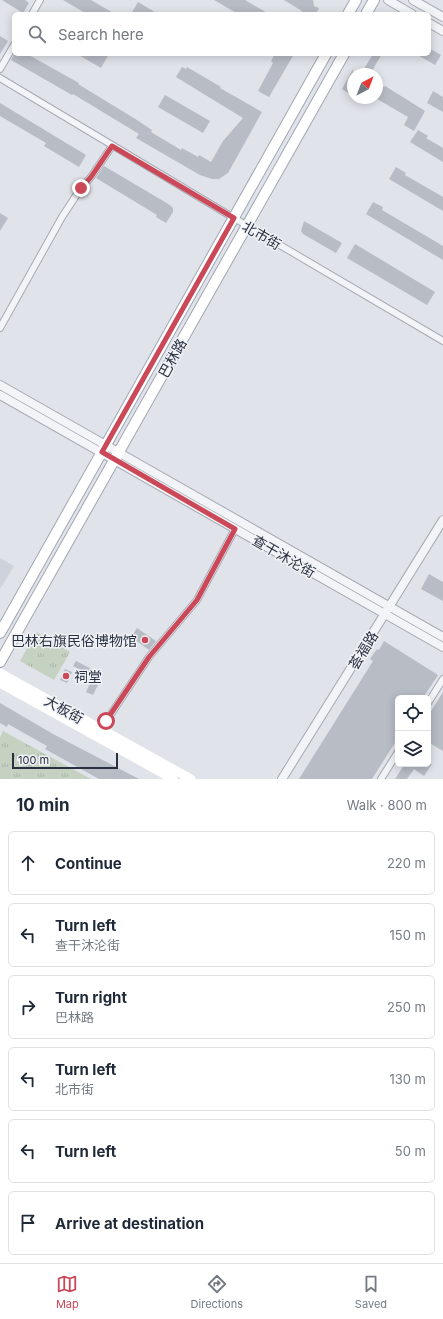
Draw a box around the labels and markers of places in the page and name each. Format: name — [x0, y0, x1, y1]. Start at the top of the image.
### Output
place label: 巴林右旗民俗博物馆 — [11, 632, 137, 649]
marker: 巴林右旗民俗博物馆 — [140, 635, 150, 645]
place label: 祠堂 — [74, 668, 102, 685]
marker: 祠堂 — [61, 671, 71, 681]

